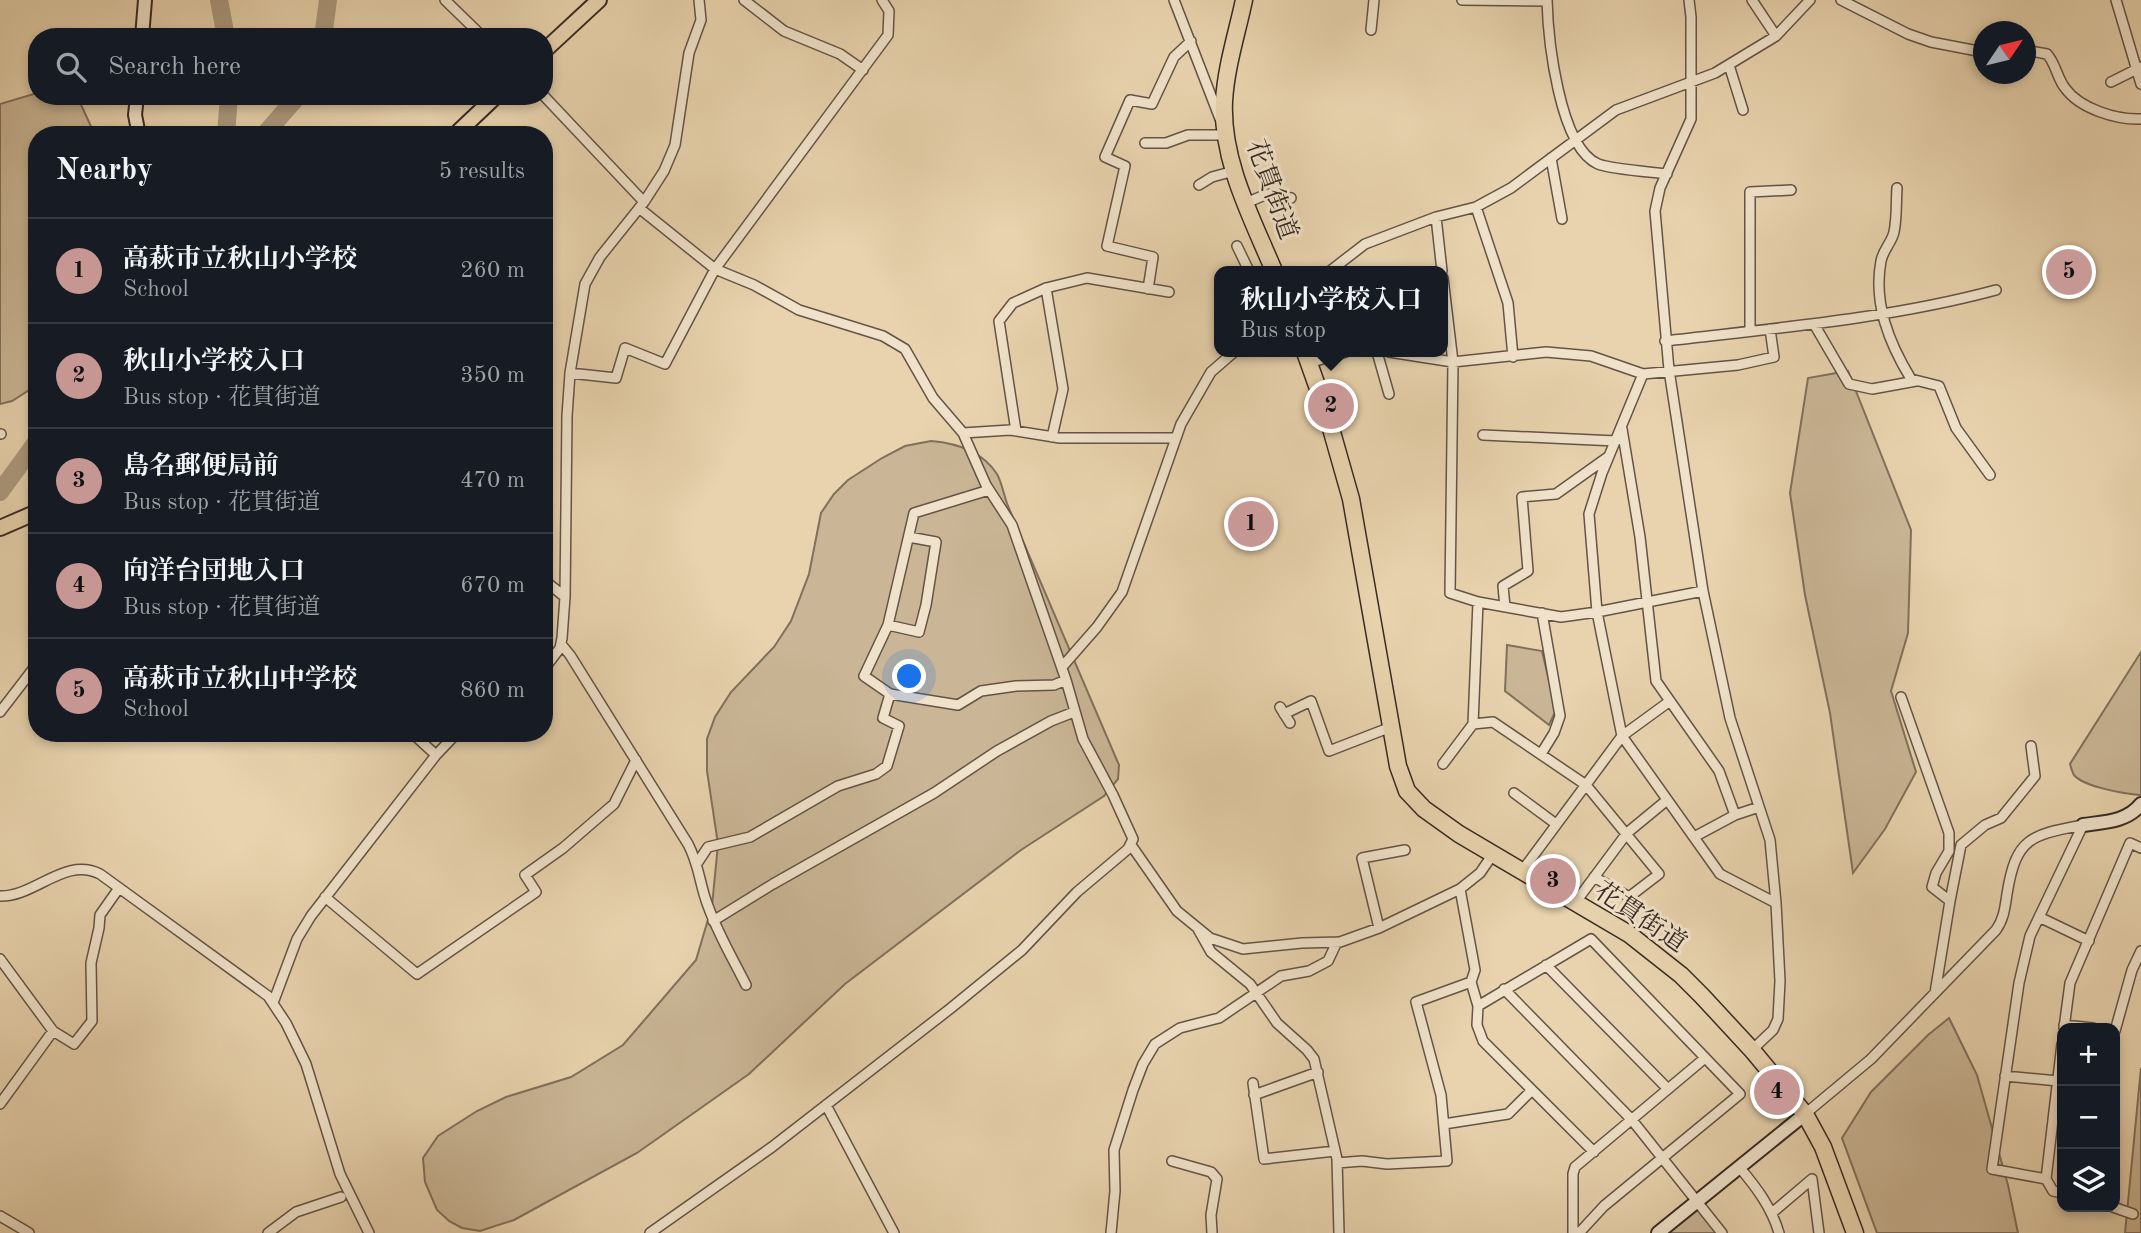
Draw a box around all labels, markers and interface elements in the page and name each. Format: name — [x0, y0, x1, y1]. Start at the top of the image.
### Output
north arrow — [1973, 21, 2036, 84]
search box — [28, 28, 553, 105]
icon: search — [52, 48, 90, 86]
text: Search here — [108, 54, 241, 80]
street label: 花貫街道 — [1241, 136, 1303, 243]
text: Nearby — [56, 156, 153, 186]
text: 5 results — [439, 160, 525, 183]
pin: 5 — [2046, 246, 2092, 298]
text: 高萩市立秋山小学校 — [123, 247, 357, 273]
text: 1 — [72, 259, 86, 282]
text: 260 m — [460, 259, 525, 282]
popup — [1214, 266, 1448, 357]
text: School — [123, 278, 189, 301]
text: 秋山小学校入口 — [1240, 288, 1422, 314]
text: Bus stop — [1240, 319, 1326, 342]
text: 秋山小学校入口 — [123, 349, 305, 375]
text: 2 — [72, 364, 86, 387]
text: 350 m — [460, 364, 525, 387]
pin: 2 — [1308, 380, 1354, 432]
text: Bus stop · 花貫街道 — [123, 386, 320, 409]
text: 島名郵便局前 — [123, 454, 279, 480]
text: 3 — [72, 469, 86, 492]
text: 470 m — [460, 469, 525, 492]
text: Bus stop · 花貫街道 — [123, 491, 320, 514]
pin: 1 — [1228, 498, 1274, 550]
text: 向洋台団地入口 — [123, 559, 305, 585]
text: 4 — [72, 574, 86, 597]
text: 670 m — [460, 574, 525, 597]
text: Bus stop · 花貫街道 — [123, 596, 320, 619]
your location — [892, 659, 926, 693]
text: 高萩市立秋山中学校 — [123, 667, 357, 693]
text: 5 — [72, 679, 86, 702]
text: 860 m — [460, 679, 525, 702]
text: School — [123, 698, 189, 721]
pin: 3 — [1530, 855, 1576, 907]
street label: 花貫街道 — [1590, 876, 1692, 958]
map controls — [2057, 1023, 2120, 1212]
button: + — [2057, 1023, 2120, 1086]
pin: 4 — [1754, 1066, 1800, 1118]
button: − — [2057, 1086, 2120, 1149]
button: layers — [2057, 1149, 2120, 1212]

